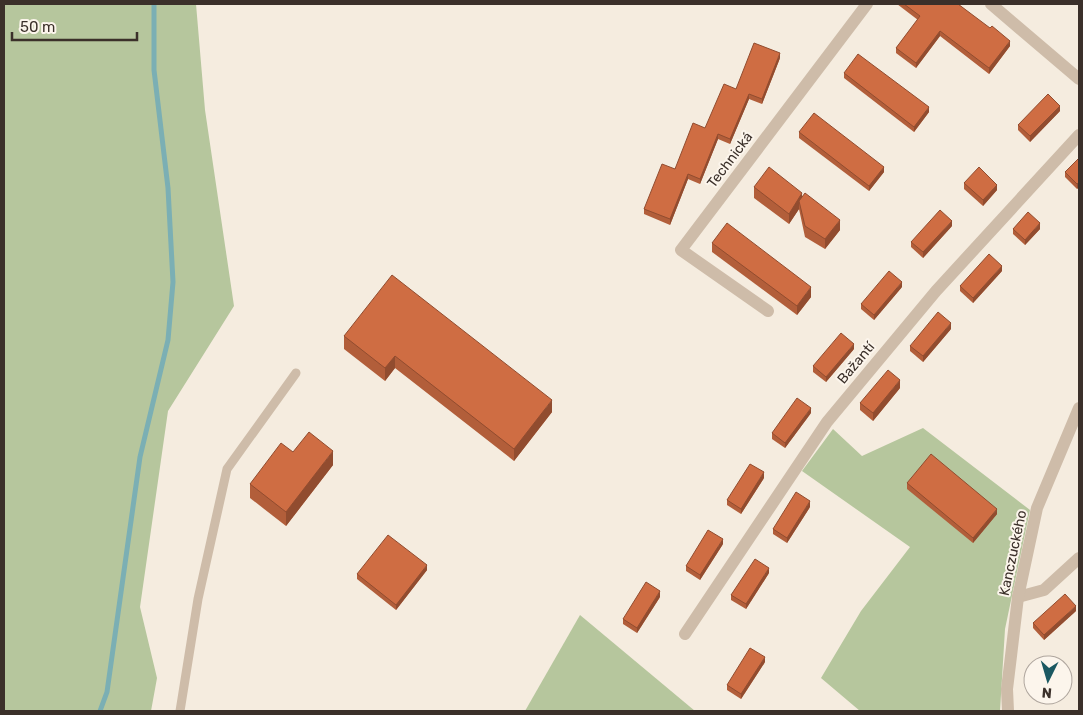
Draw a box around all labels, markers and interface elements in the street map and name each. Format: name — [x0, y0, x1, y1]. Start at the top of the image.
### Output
scale bar — [12, 10, 138, 42]
text: 50 m — [20, 18, 55, 36]
street label: Technická — [704, 129, 756, 191]
street label: Bažantí — [834, 338, 879, 387]
street label: Kanczuckého — [996, 509, 1030, 597]
north arrow — [1023, 655, 1073, 705]
text: N — [1041, 684, 1053, 701]

